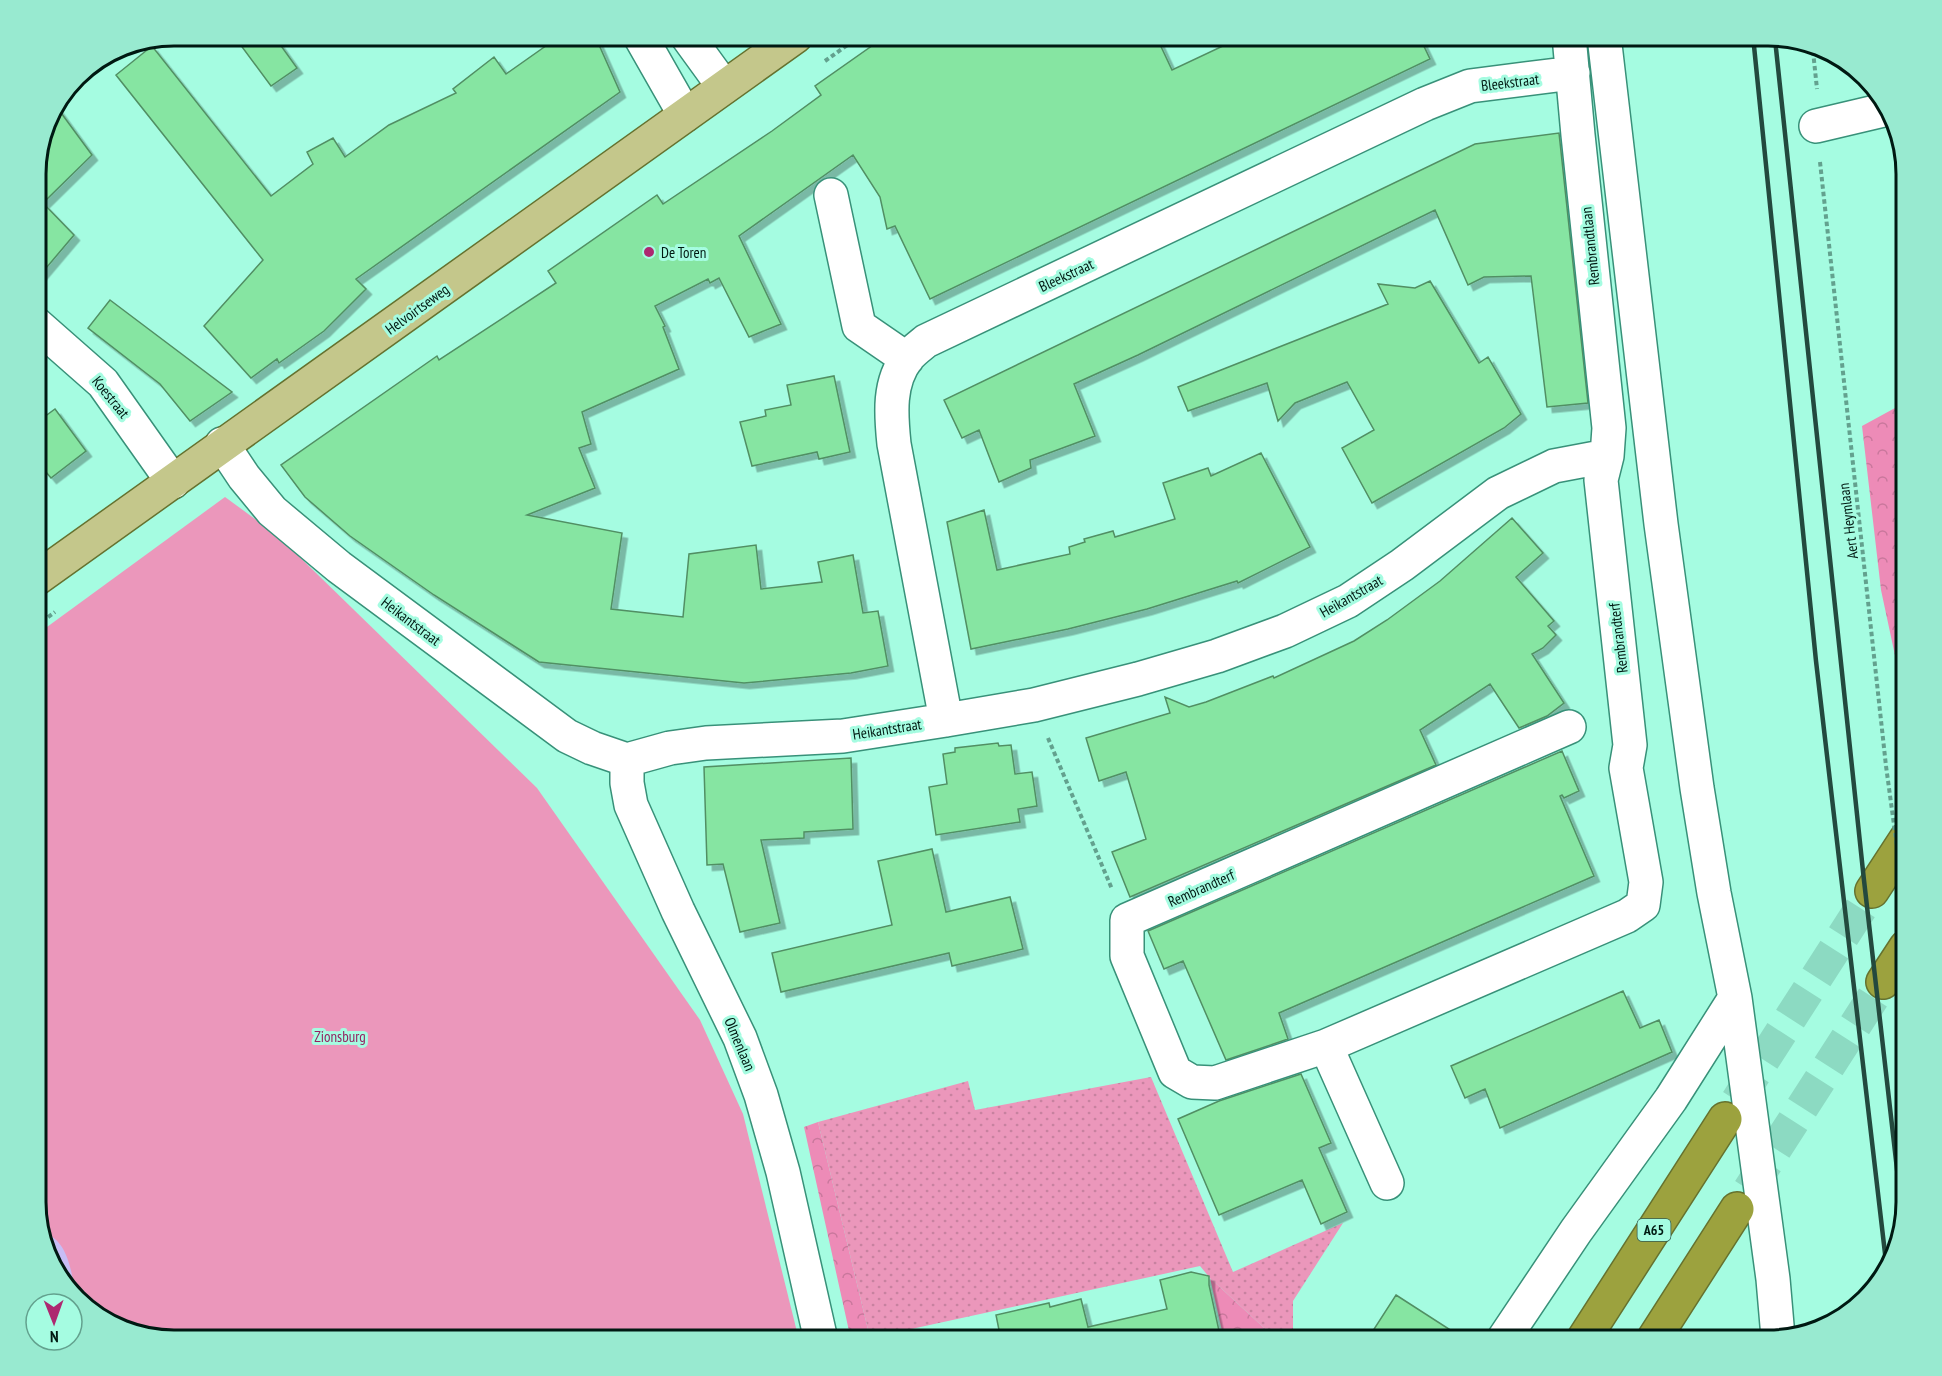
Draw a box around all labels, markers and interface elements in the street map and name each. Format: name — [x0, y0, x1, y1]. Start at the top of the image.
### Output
street label: Bleekstraat — [1480, 69, 1540, 95]
street label: Rembrandtlaan — [1576, 206, 1604, 286]
place label: De Toren — [661, 243, 706, 262]
marker: De Toren — [642, 245, 656, 259]
street label: Bleekstraat — [1036, 254, 1096, 296]
street label: Helvoirtseweg — [381, 279, 453, 339]
street label: Koestraat — [88, 372, 134, 422]
street label: Aert Heymlaan — [1834, 482, 1862, 560]
street label: Heikantstraat — [1316, 570, 1386, 622]
street label: Heikantstraat — [378, 593, 444, 649]
street label: Rembrandterf — [1604, 601, 1632, 674]
street label: Heikantstraat — [851, 714, 923, 744]
street label: Rembrandterf — [1165, 865, 1238, 911]
street label: Olmenlaan — [720, 1014, 760, 1074]
park label: Zionsburg — [314, 1027, 366, 1046]
road number: A65 — [1638, 1219, 1670, 1241]
north arrow — [24, 1292, 84, 1352]
text: N — [50, 1327, 59, 1347]

